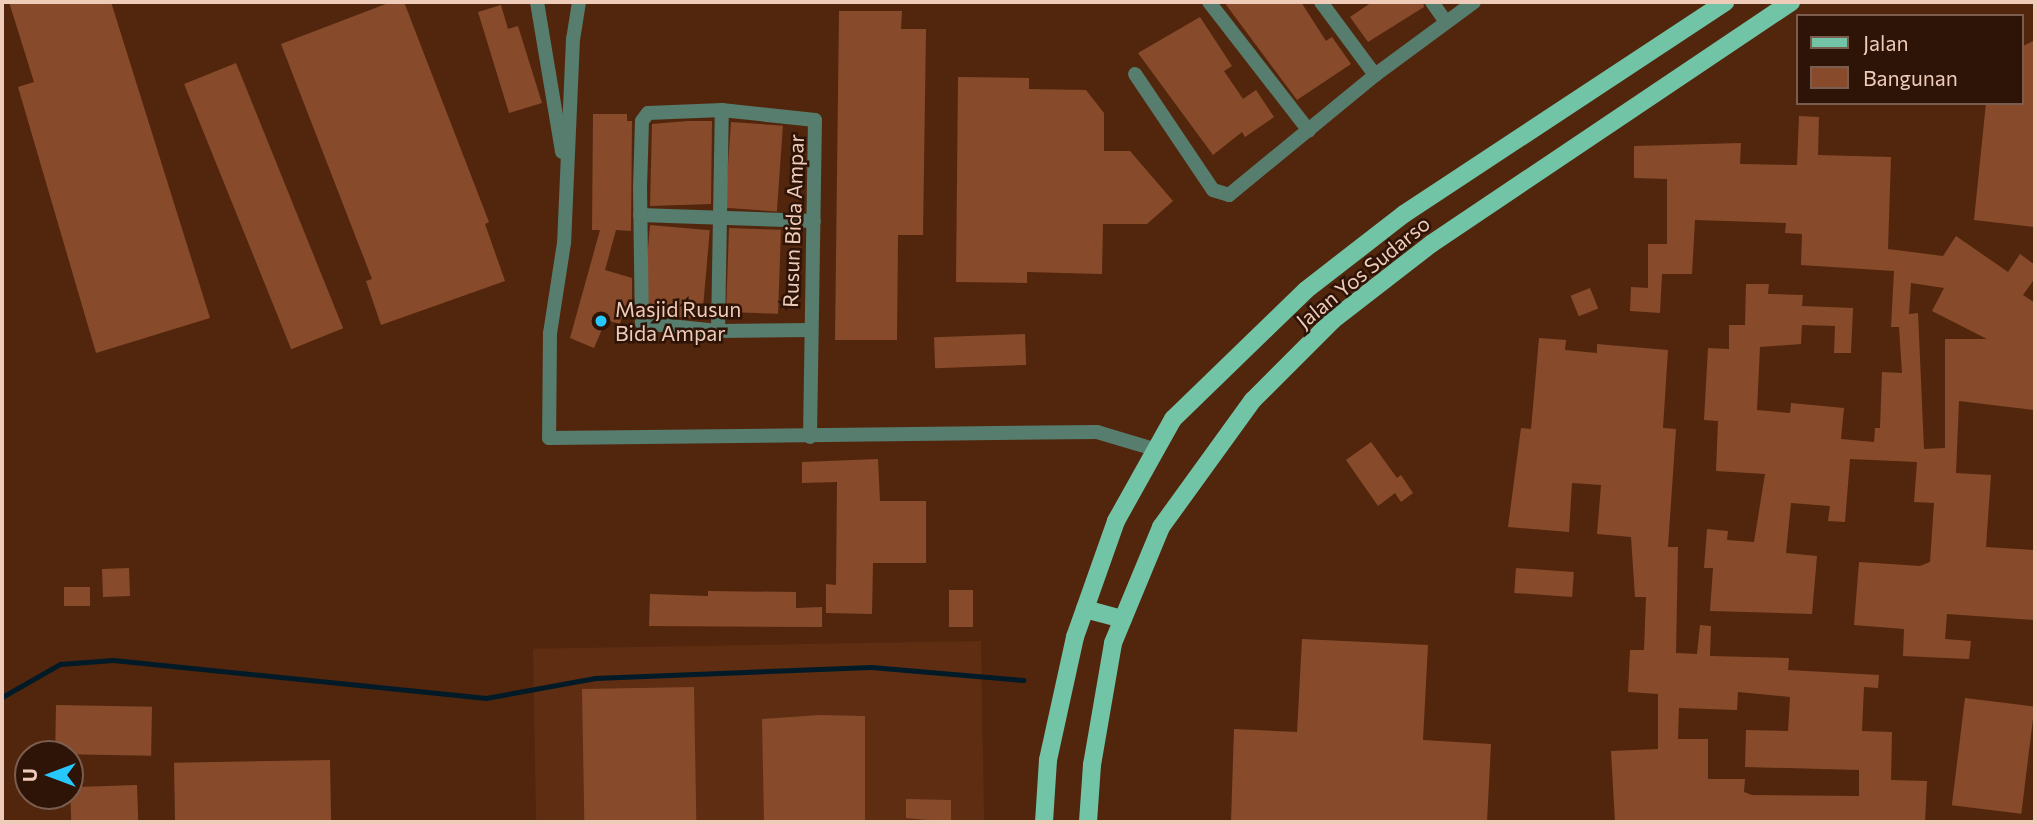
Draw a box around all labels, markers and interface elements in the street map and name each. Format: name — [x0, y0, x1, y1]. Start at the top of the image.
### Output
legend — [1796, 14, 2023, 105]
text: Jalan — [1863, 30, 1908, 55]
text: Bangunan — [1863, 65, 1958, 90]
street label: Rusun Bida Ampar — [777, 134, 809, 308]
street label: Jalan Yos Sudarso — [1291, 210, 1435, 334]
place label: Masjid Rusun Bida Ampar — [615, 296, 741, 346]
marker: Masjid Rusun Bida Ampar — [593, 313, 609, 329]
north arrow — [14, 740, 84, 810]
text: U — [18, 768, 41, 782]

